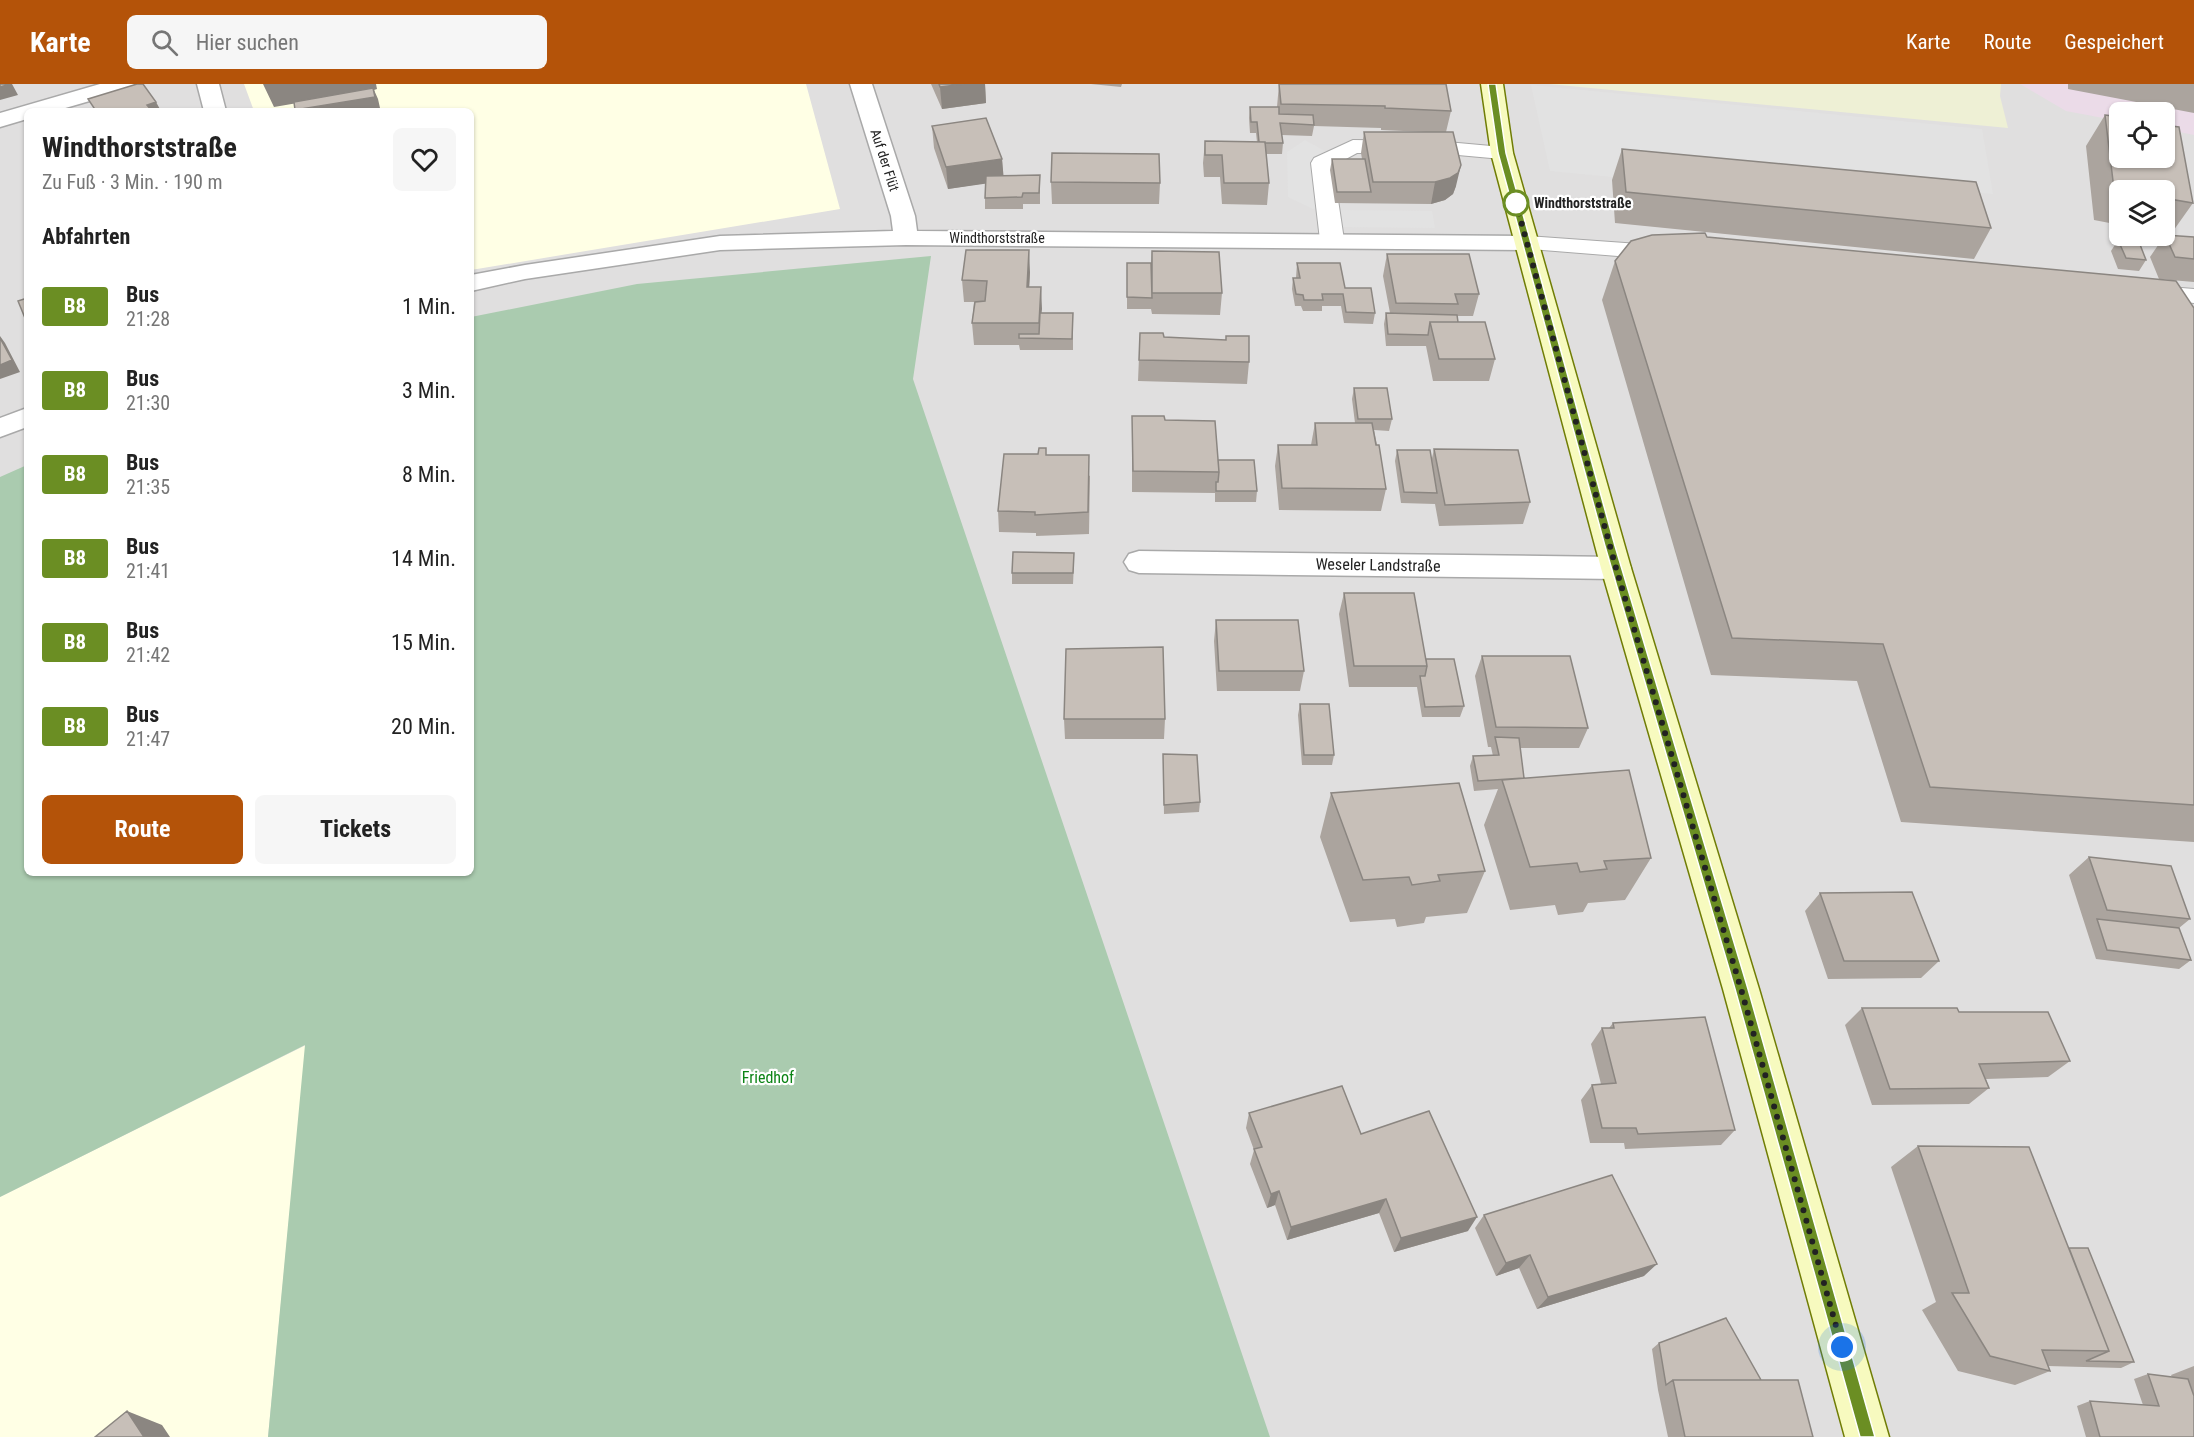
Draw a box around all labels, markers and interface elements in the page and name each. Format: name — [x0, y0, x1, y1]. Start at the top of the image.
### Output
search box — [127, 15, 547, 69]
text: Karte — [30, 26, 91, 59]
icon: search — [148, 26, 181, 59]
text: Hier suchen — [196, 30, 299, 55]
text: Karte — [1906, 30, 1950, 54]
text: Route — [1983, 30, 2031, 54]
text: Gespeichert — [2064, 30, 2164, 54]
map controls — [2109, 102, 2175, 246]
button: locate — [2109, 102, 2175, 168]
street label: Auf der Flüt — [867, 127, 903, 193]
button: heart — [393, 128, 456, 191]
text: Windthorststraße — [42, 131, 237, 164]
text: Zu Fuß · 3 Min. · 190 m — [42, 170, 223, 194]
button: layers — [2109, 180, 2175, 246]
marker: Windthorststraße — [1503, 190, 1529, 216]
place label: Windthorststraße — [1534, 195, 1632, 211]
text: Abfahrten — [42, 224, 130, 249]
street label: Windthorststraße — [949, 230, 1045, 246]
text: Bus — [126, 282, 159, 307]
text: B8 — [64, 294, 86, 318]
text: 1 Min. — [402, 294, 456, 319]
text: 21:28 — [126, 307, 170, 331]
text: Bus — [126, 366, 159, 391]
text: B8 — [64, 378, 86, 402]
text: 3 Min. — [402, 378, 456, 403]
text: 21:30 — [126, 391, 170, 415]
text: Bus — [126, 450, 159, 475]
text: B8 — [64, 462, 86, 486]
text: 8 Min. — [402, 462, 456, 487]
text: 21:35 — [126, 475, 170, 499]
text: Bus — [126, 534, 159, 559]
text: B8 — [64, 546, 86, 570]
text: 14 Min. — [391, 546, 456, 571]
street label: Weseler Landstraße — [1315, 554, 1441, 576]
text: 21:41 — [126, 559, 170, 583]
text: Bus — [126, 618, 159, 643]
text: B8 — [64, 630, 86, 654]
text: 15 Min. — [391, 630, 456, 655]
text: 21:42 — [126, 643, 170, 667]
text: Bus — [126, 702, 159, 727]
text: B8 — [64, 714, 86, 738]
text: 20 Min. — [391, 714, 456, 739]
text: 21:47 — [126, 727, 170, 751]
button: Route — [42, 795, 243, 864]
button: Tickets — [255, 795, 456, 864]
park label: Friedhof — [742, 1068, 794, 1087]
your location — [1827, 1332, 1857, 1362]

